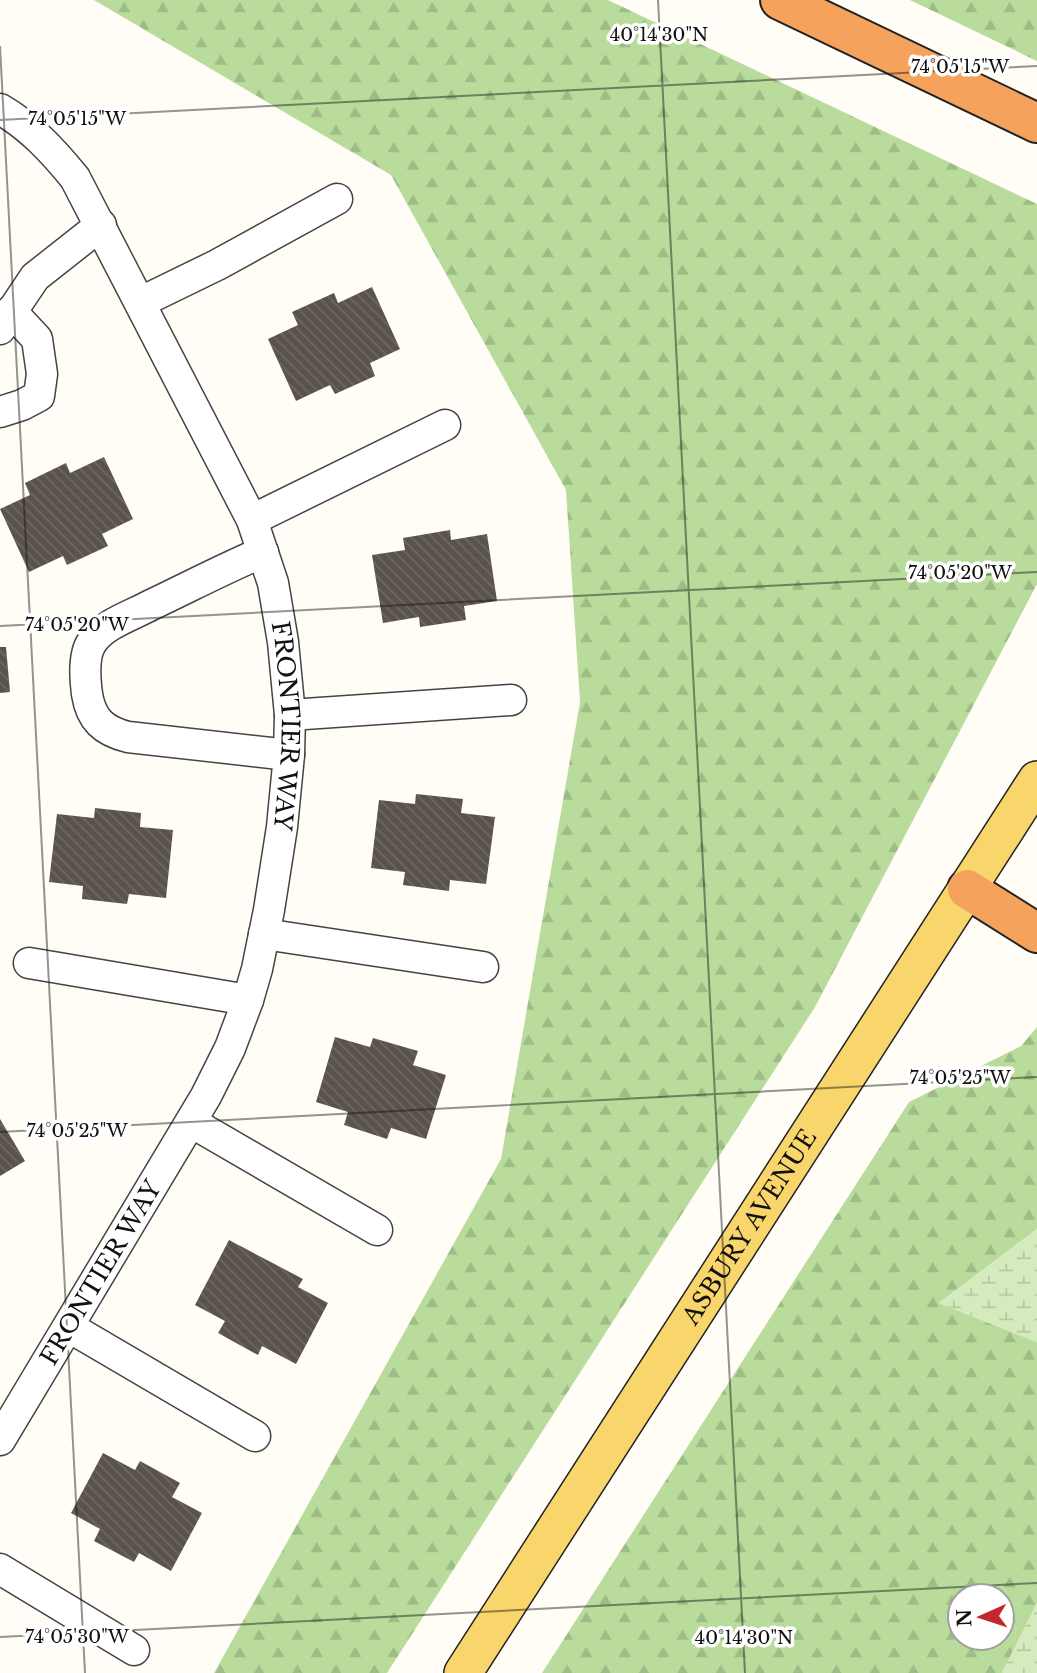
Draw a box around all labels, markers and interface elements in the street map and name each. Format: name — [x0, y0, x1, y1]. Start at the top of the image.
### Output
text: 40°14'30"N — [610, 24, 708, 46]
text: 74°05'15"W — [911, 56, 1010, 78]
text: 74°05'15"W — [28, 108, 127, 130]
text: 74°05'20"W — [908, 562, 1013, 584]
text: 74°05'20"W — [25, 614, 130, 636]
street label: FRONTIER WAY — [266, 619, 305, 832]
text: 74°05'25"W — [909, 1067, 1011, 1089]
text: 74°05'25"W — [26, 1120, 128, 1142]
street label: ASBURY AVENUE — [675, 1124, 823, 1331]
street label: FRONTIER WAY — [34, 1175, 167, 1370]
north arrow — [946, 1582, 1016, 1652]
text: N — [953, 1608, 976, 1627]
text: 74°05'30"W — [25, 1626, 130, 1648]
text: 40°14'30"N — [695, 1627, 793, 1649]

